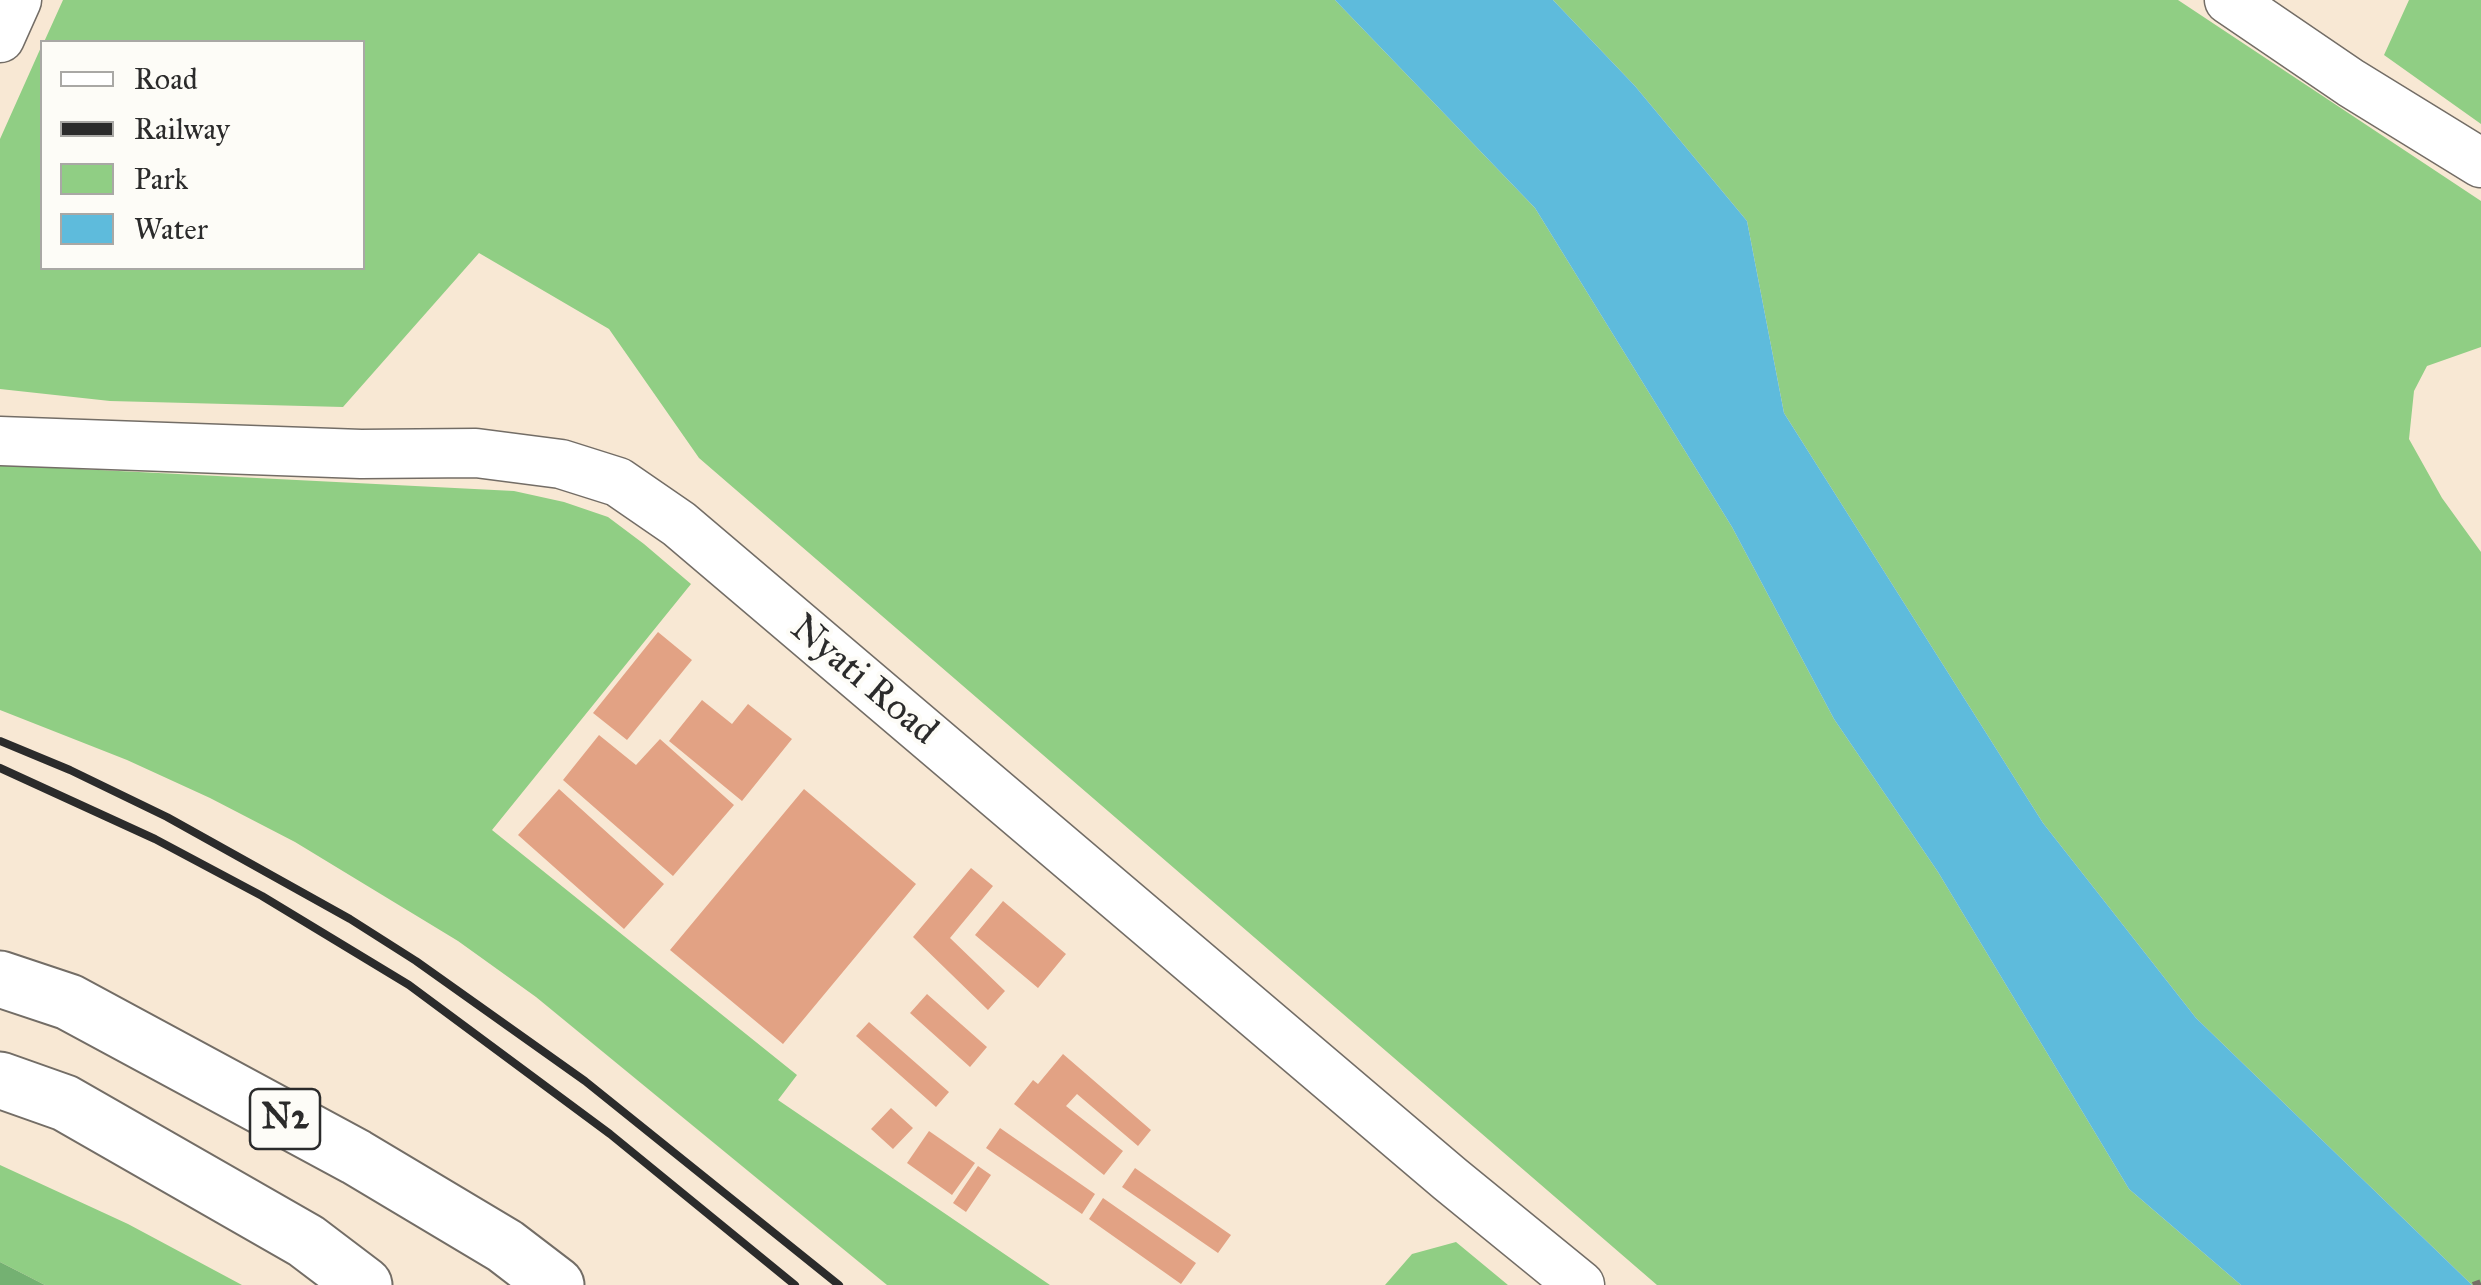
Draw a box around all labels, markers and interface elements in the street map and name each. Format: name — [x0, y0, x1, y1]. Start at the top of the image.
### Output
legend — [40, 40, 365, 270]
text: Road — [134, 61, 198, 97]
text: Railway — [134, 111, 230, 147]
text: Park — [134, 161, 188, 197]
text: Water — [134, 211, 208, 247]
street label: Nyati Road — [780, 606, 946, 756]
road number: N2 — [250, 1089, 320, 1149]

